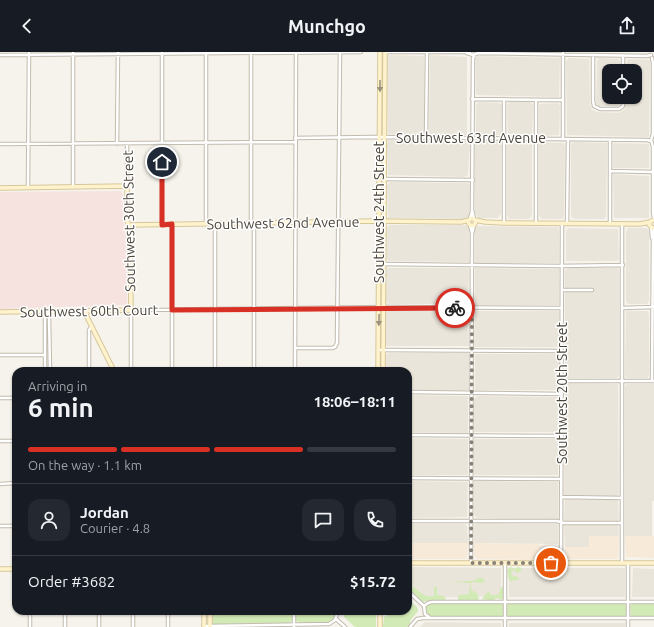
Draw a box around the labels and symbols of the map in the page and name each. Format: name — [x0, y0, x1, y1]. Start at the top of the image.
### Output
one-way arrow — [377, 80, 383, 93]
street label: Southwest 63rd Avenue — [396, 130, 546, 146]
street label: Southwest 24th Street — [371, 141, 387, 283]
pin — [145, 145, 179, 179]
street label: Southwest 30th Street — [120, 149, 138, 292]
street label: Southwest 62nd Avenue — [207, 214, 359, 232]
courier — [435, 288, 475, 328]
street label: Southwest 60th Court — [20, 302, 159, 320]
one-way arrow — [375, 314, 382, 326]
street label: Southwest 20th Street — [554, 322, 570, 464]
pin — [534, 546, 568, 580]

